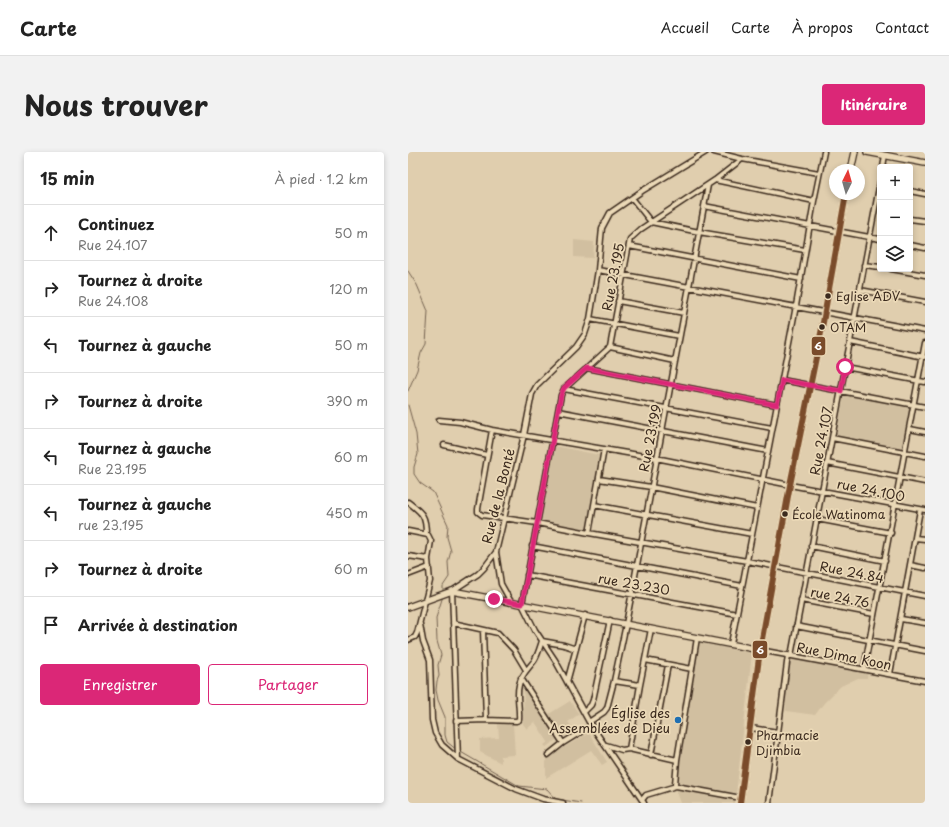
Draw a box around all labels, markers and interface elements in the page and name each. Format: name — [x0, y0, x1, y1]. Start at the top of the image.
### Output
text: Carte — [20, 14, 77, 42]
text: Accueil — [661, 17, 709, 38]
text: Carte — [731, 17, 770, 38]
text: À propos — [792, 17, 853, 38]
text: Contact — [875, 17, 929, 38]
text: Nous trouver — [24, 83, 208, 126]
button: Itinéraire — [822, 84, 925, 125]
north arrow — [829, 164, 865, 200]
map controls — [877, 164, 913, 272]
button: + — [877, 164, 913, 200]
text: 15 min — [40, 165, 95, 191]
text: À pied · 1.2 km — [274, 169, 368, 188]
button: − — [877, 200, 913, 236]
text: Continuez — [78, 212, 154, 235]
icon: ahead — [40, 222, 62, 244]
text: 50 m — [334, 223, 368, 242]
text: Rue 24.107 — [78, 235, 147, 254]
button: layers — [877, 236, 913, 272]
street label: Rue 23.195 — [597, 241, 628, 312]
text: Tournez à droite — [78, 268, 203, 291]
icon: right — [40, 278, 62, 300]
text: 120 m — [329, 279, 368, 298]
place label: Eglise ADV — [836, 287, 901, 305]
text: Rue 24.108 — [78, 291, 149, 310]
marker: Eglise ADV — [823, 291, 833, 301]
place label: OTAM — [830, 318, 866, 336]
marker: OTAM — [817, 322, 827, 332]
text: Tournez à gauche — [78, 333, 212, 356]
icon: left — [40, 334, 62, 356]
text: 50 m — [334, 335, 368, 354]
line badge: 6 — [811, 336, 826, 356]
text: 6 — [814, 337, 822, 354]
route start — [836, 358, 854, 376]
text: Tournez à droite — [78, 389, 203, 412]
icon: right — [40, 390, 62, 412]
text: 390 m — [326, 391, 368, 410]
street label: Rue 23.199 — [634, 402, 665, 473]
street label: Rue 24.107 — [805, 405, 836, 477]
text: Tournez à gauche — [78, 436, 212, 459]
icon: left — [40, 446, 62, 468]
street label: Rue de la Bonté — [477, 446, 519, 545]
text: 60 m — [334, 447, 368, 466]
text: Rue 23.195 — [78, 459, 147, 478]
street label: rue 24.100 — [835, 474, 907, 505]
text: Tournez à gauche — [78, 492, 212, 515]
icon: left — [40, 502, 62, 524]
text: 450 m — [326, 503, 368, 522]
place label: École Watinoma — [792, 505, 886, 523]
marker: École Watinoma — [780, 509, 790, 519]
text: rue 23.195 — [78, 515, 144, 534]
street label: Rue 24.84 — [818, 556, 886, 587]
text: Tournez à droite — [78, 557, 203, 580]
icon: right — [40, 558, 62, 580]
text: 60 m — [334, 559, 368, 578]
street label: rue 23.230 — [597, 568, 671, 599]
street label: rue 24.76 — [809, 581, 871, 612]
route end — [485, 590, 503, 608]
text: Arrivée à destination — [78, 613, 238, 636]
icon: arrive — [40, 614, 62, 636]
street label: Rue Dima Koon — [795, 637, 893, 674]
line badge: 6 — [752, 640, 768, 659]
text: 6 — [756, 641, 764, 658]
button: Enregistrer — [40, 664, 200, 705]
button: Partager — [208, 664, 368, 705]
place label: Église des Assemblées de Dieu — [549, 703, 670, 737]
marker: Église des Assemblées de Dieu — [673, 715, 683, 725]
place label: Pharmacie Djimbia — [756, 726, 819, 759]
marker: Pharmacie Djimbia — [743, 737, 753, 747]

